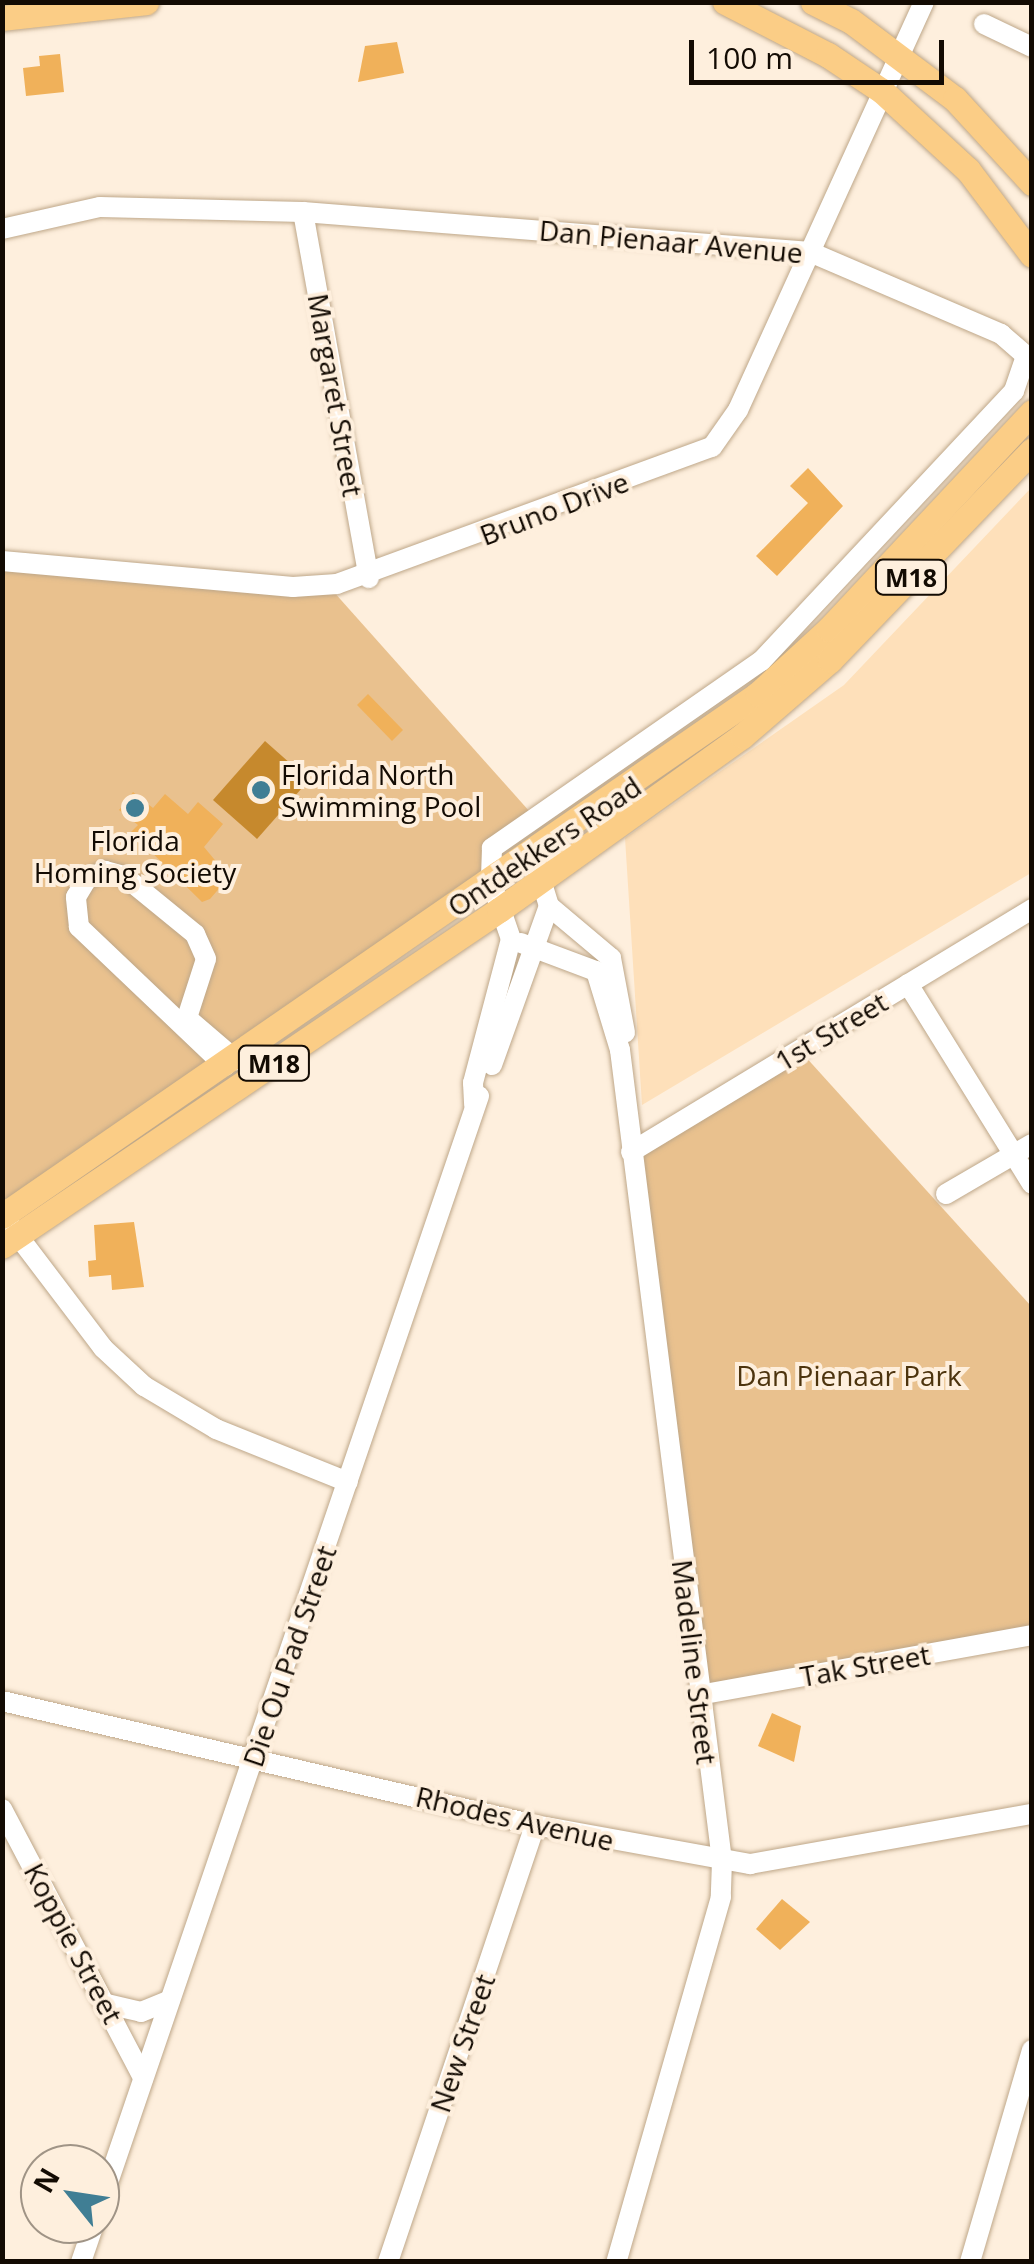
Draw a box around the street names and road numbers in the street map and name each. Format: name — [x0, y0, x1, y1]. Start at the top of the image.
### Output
street label: Dan Pienaar Avenue — [538, 213, 804, 269]
street label: Margaret Street — [302, 291, 370, 499]
street label: Bruno Drive — [475, 464, 633, 552]
road number: M18 — [874, 557, 948, 597]
street label: Ontdekkers Road — [441, 769, 647, 923]
street label: 1st Street — [769, 984, 893, 1078]
road number: M18 — [236, 1043, 312, 1083]
street label: Die Ou Pad Street — [235, 1541, 343, 1771]
street label: Madeline Street — [666, 1558, 724, 1766]
street label: Tak Street — [797, 1637, 933, 1693]
street label: Rhodes Avenue — [413, 1779, 617, 1857]
street label: Koppie Street — [18, 1857, 130, 2029]
street label: New Street — [423, 1969, 501, 2117]

